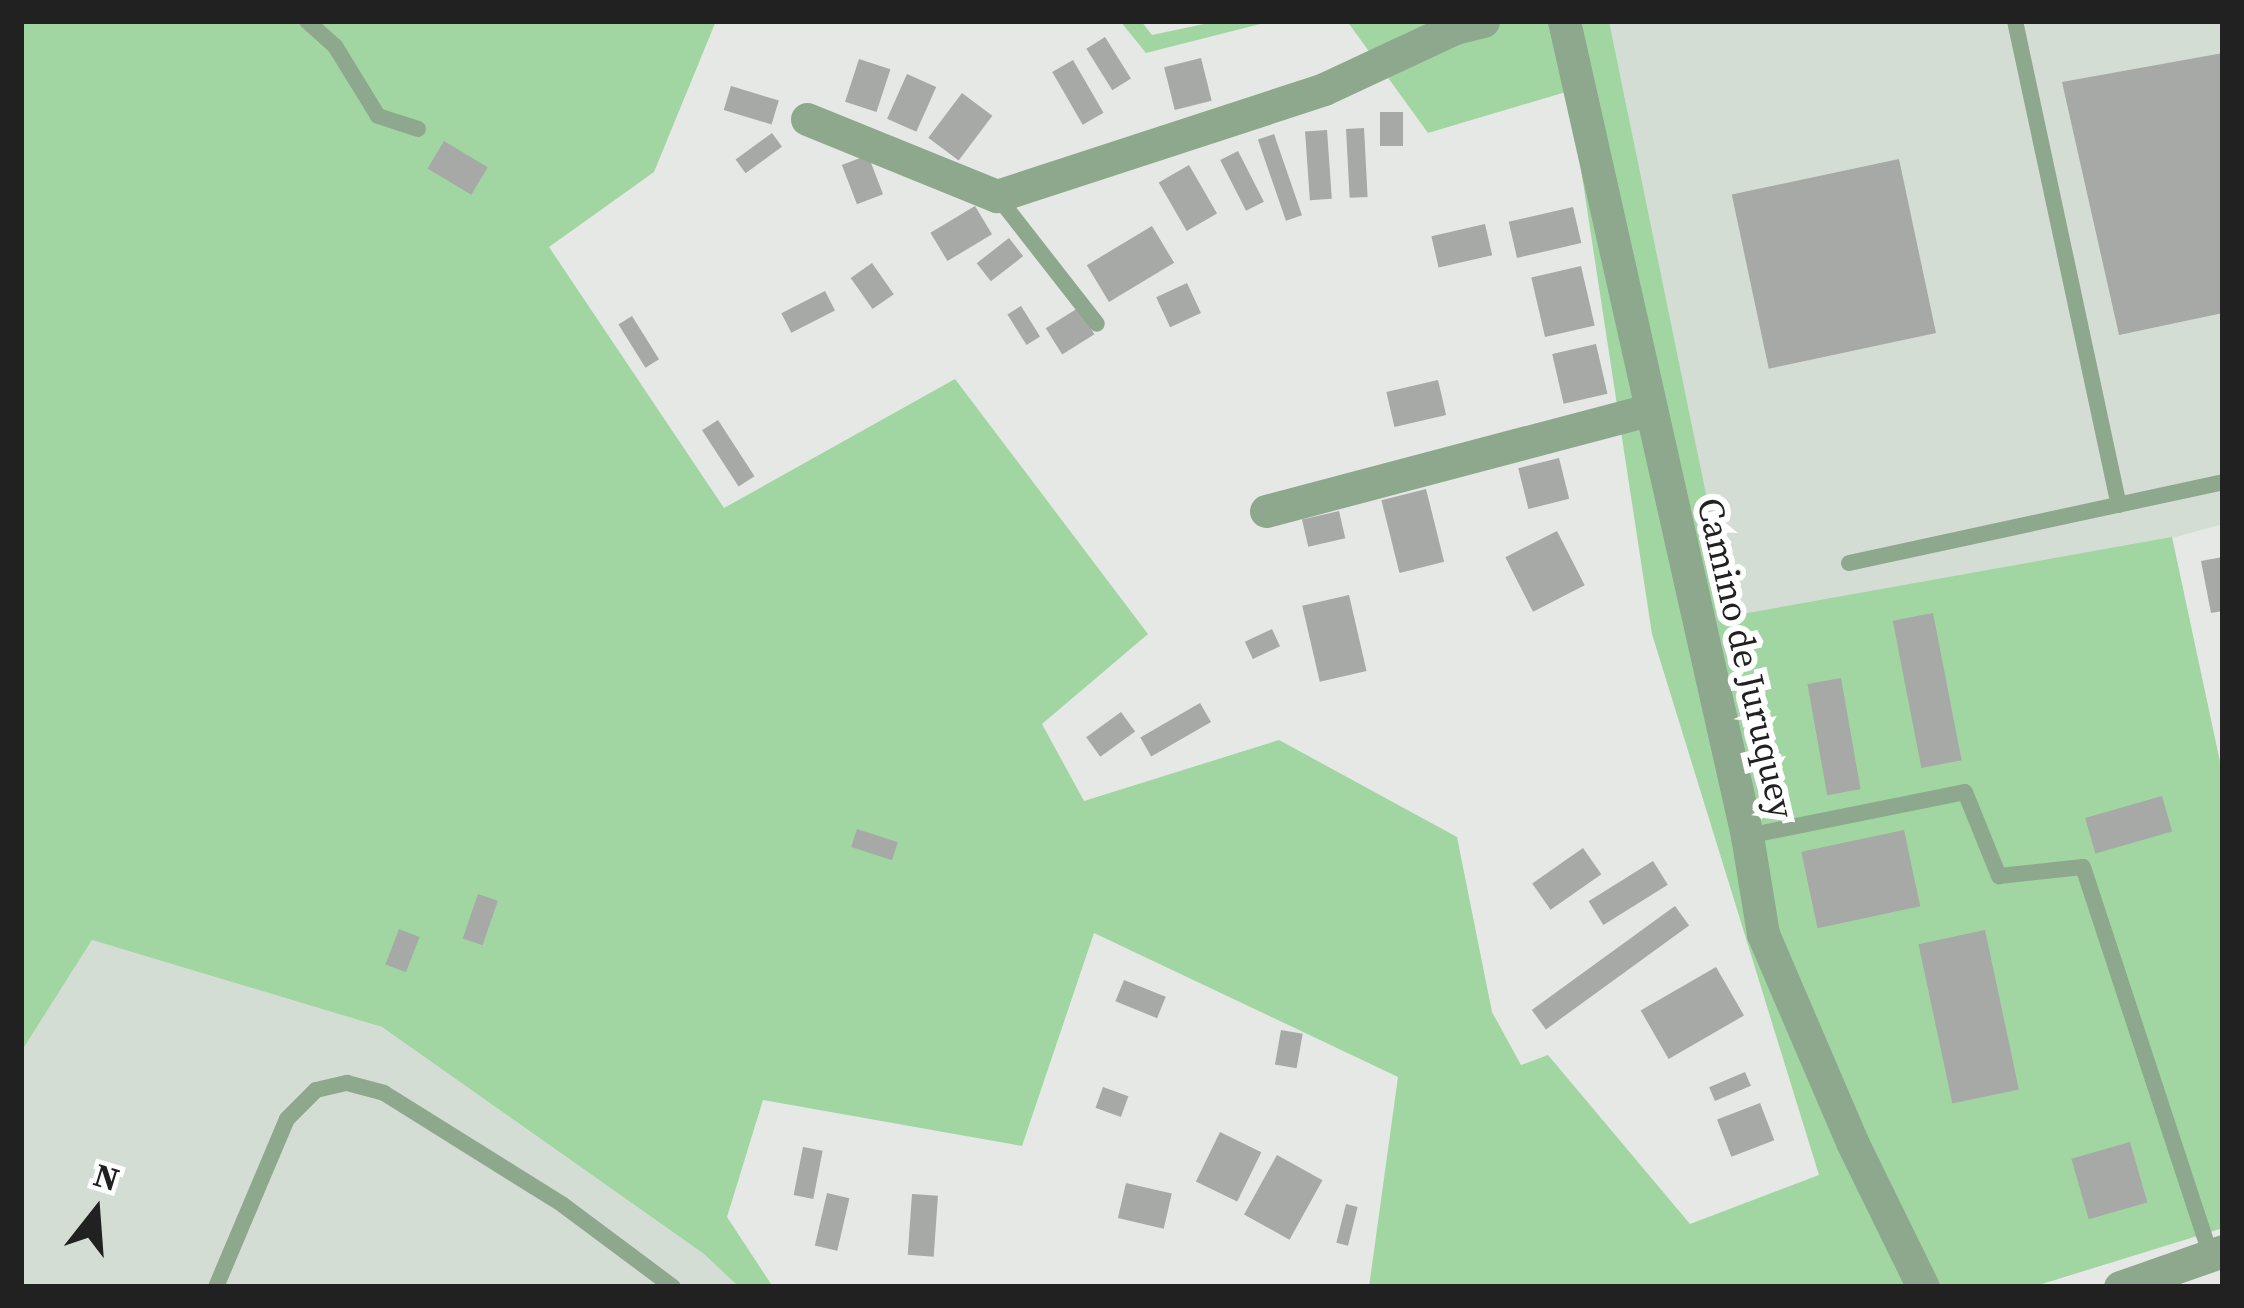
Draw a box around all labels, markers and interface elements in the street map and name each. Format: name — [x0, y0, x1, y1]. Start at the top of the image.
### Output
street label: Camino de Juruquey — [1688, 494, 1804, 822]
north arrow — [36, 1152, 156, 1272]
text: N — [89, 1152, 125, 1202]

